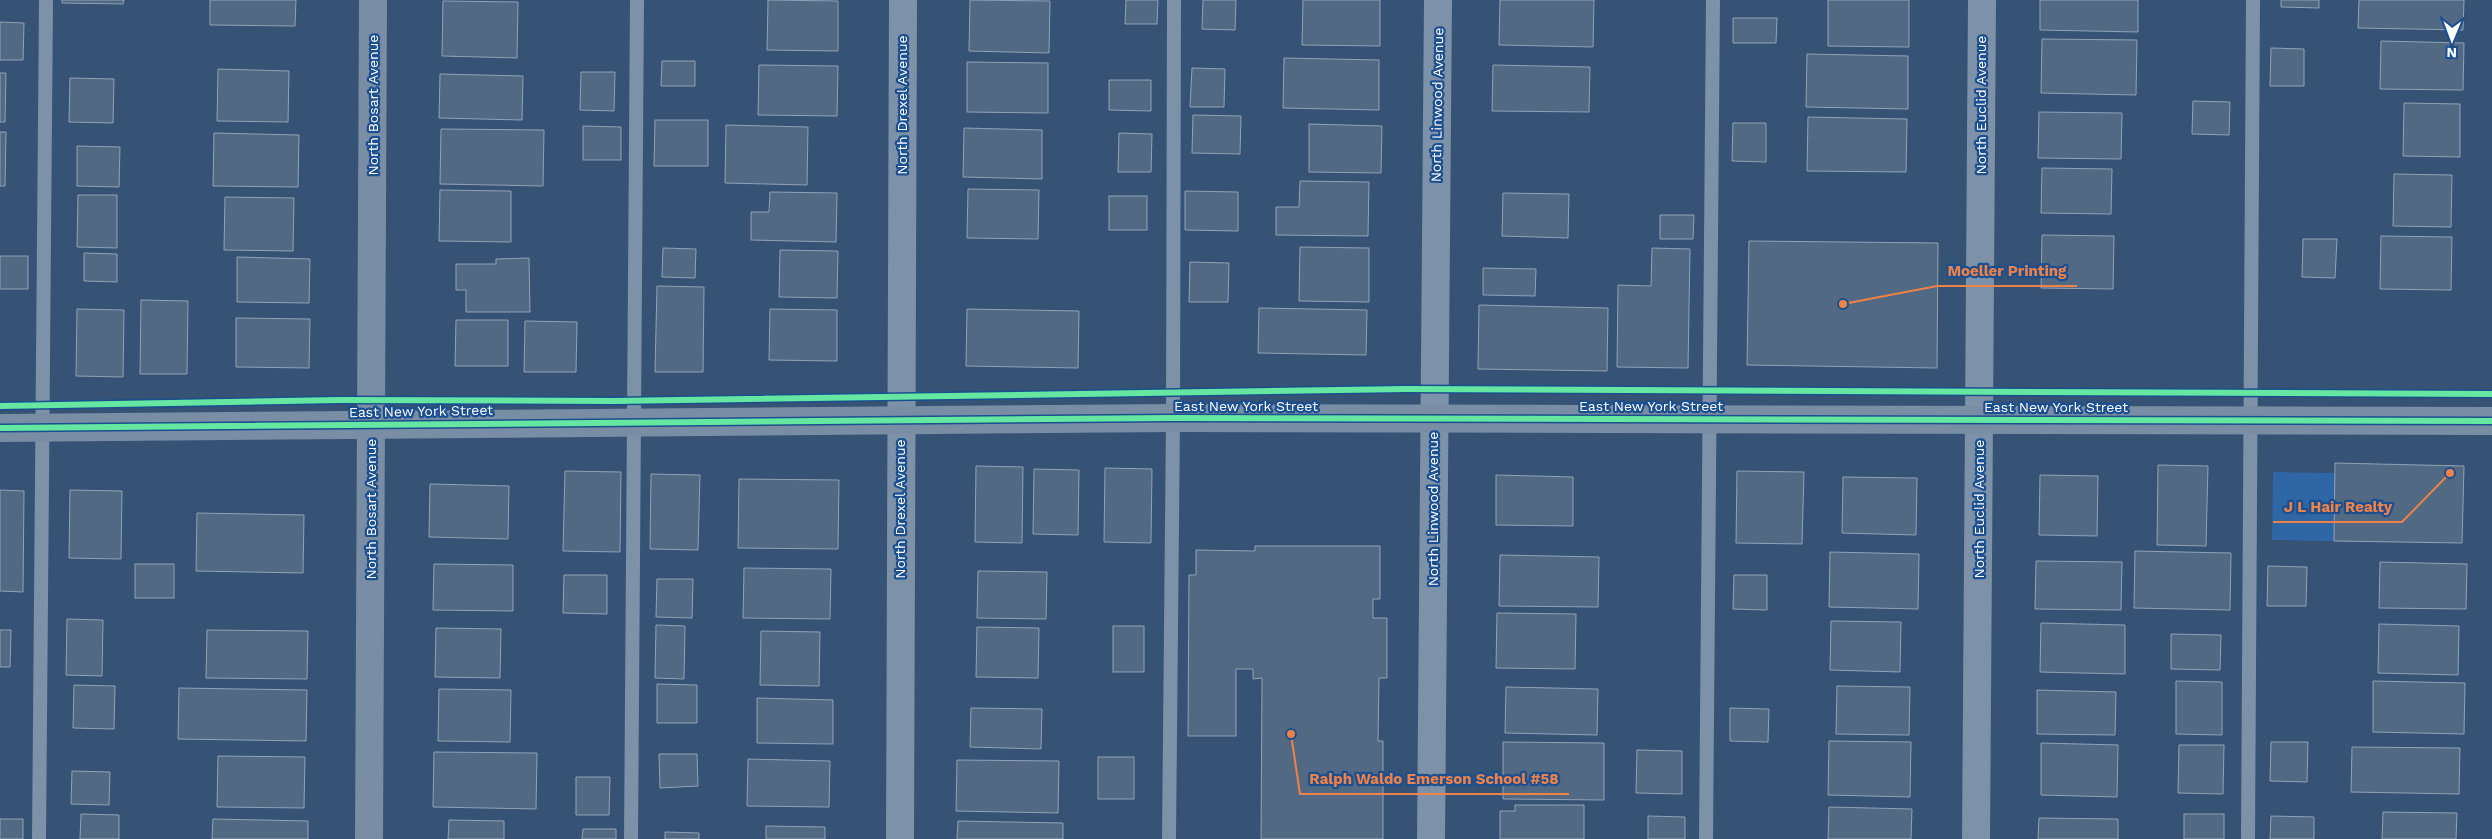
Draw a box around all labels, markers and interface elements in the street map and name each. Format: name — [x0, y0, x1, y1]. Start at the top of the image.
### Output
north arrow — [2427, 15, 2477, 65]
street label: North Linwood Avenue — [1428, 28, 1446, 182]
street label: North Bosart Avenue — [365, 35, 381, 175]
street label: North Drexel Avenue — [894, 35, 910, 175]
street label: North Euclid Avenue — [1973, 36, 1989, 174]
text: N — [2446, 45, 2457, 61]
callout: Moeller Printing — [1937, 256, 2077, 286]
text: Moeller Printing — [1948, 262, 2067, 280]
street label: East New York Street — [1174, 398, 1318, 414]
street label: East New York Street — [1579, 398, 1723, 414]
street label: East New York Street — [1984, 399, 2128, 415]
street label: East New York Street — [349, 402, 493, 420]
street label: North Linwood Avenue — [1425, 432, 1441, 586]
street label: North Bosart Avenue — [363, 439, 379, 579]
street label: North Drexel Avenue — [892, 439, 908, 579]
street label: North Euclid Avenue — [1971, 440, 1987, 578]
callout: J L Hair Realty — [2273, 492, 2402, 522]
text: J L Hair Realty — [2284, 498, 2393, 516]
callout: Ralph Waldo Emerson School #58 — [1300, 764, 1569, 794]
text: Ralph Waldo Emerson School #58 — [1309, 770, 1559, 788]

